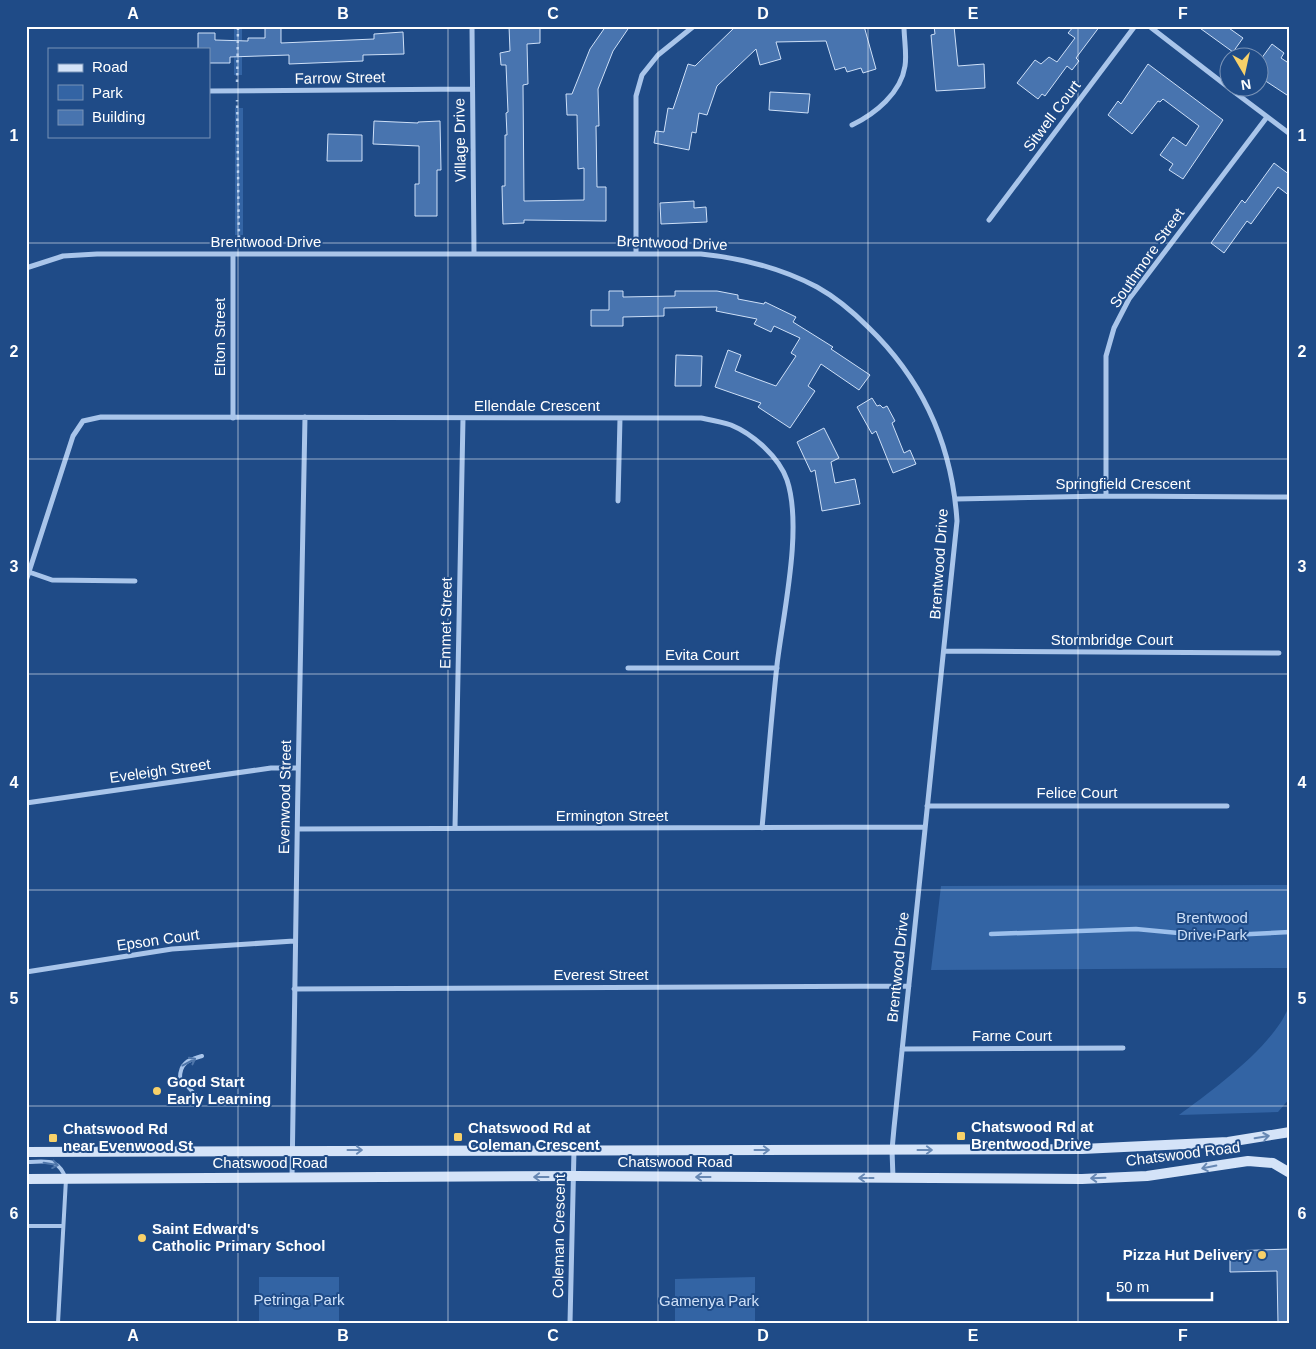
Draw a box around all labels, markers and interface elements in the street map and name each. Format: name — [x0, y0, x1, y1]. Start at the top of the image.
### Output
text: A — [127, 5, 139, 22]
text: B — [337, 5, 349, 22]
text: C — [547, 5, 559, 22]
text: D — [757, 5, 769, 22]
text: E — [968, 5, 979, 22]
text: F — [1178, 5, 1188, 22]
legend — [48, 48, 210, 138]
north arrow — [1218, 48, 1268, 98]
text: Road — [92, 58, 128, 75]
street label: Farrow Street — [294, 68, 386, 87]
street label: Sitwell Court — [1019, 76, 1084, 154]
text: N — [1240, 76, 1252, 94]
text: Park — [92, 84, 123, 101]
street label: Village Drive — [450, 98, 469, 182]
text: Building — [92, 108, 145, 125]
text: 1 — [10, 127, 19, 144]
text: 1 — [1298, 127, 1307, 144]
street label: Southmore Street — [1106, 204, 1188, 311]
street label: Brentwood Drive — [616, 232, 728, 253]
street label: Brentwood Drive — [211, 233, 321, 250]
street label: Elton Street — [211, 297, 228, 376]
text: 2 — [10, 343, 19, 360]
text: 2 — [1298, 343, 1307, 360]
street label: Ellendale Crescent — [474, 397, 601, 414]
street label: Springfield Crescent — [1055, 475, 1191, 492]
street label: Brentwood Drive — [926, 508, 951, 620]
text: 3 — [10, 558, 19, 575]
text: 3 — [1298, 558, 1307, 575]
street label: Emmet Street — [436, 576, 455, 669]
street label: Stormbridge Court — [1051, 631, 1174, 648]
street label: Evita Court — [665, 646, 740, 663]
street label: Evenwood Street — [275, 739, 294, 854]
street label: Eveleigh Street — [108, 755, 212, 786]
text: 4 — [10, 774, 19, 791]
text: 4 — [1298, 774, 1307, 791]
street label: Felice Court — [1037, 784, 1118, 801]
street label: Ermington Street — [556, 807, 669, 824]
park label: Brentwood Drive Park — [1176, 909, 1248, 943]
street label: Brentwood Drive — [883, 911, 912, 1023]
street label: Epson Court — [115, 925, 201, 954]
street label: Everest Street — [553, 966, 649, 983]
text: 5 — [10, 990, 19, 1007]
text: 5 — [1298, 990, 1307, 1007]
street label: Farne Court — [972, 1027, 1053, 1044]
one-way arrow — [182, 1057, 197, 1067]
place label: Good Start Early Learning — [167, 1073, 271, 1107]
marker: Good Start Early Learning — [151, 1085, 163, 1097]
place label: Chatswood Rd at Brentwood Drive — [971, 1118, 1094, 1152]
place label: Chatswood Rd at Coleman Crescent — [468, 1119, 600, 1153]
place label: Chatswood Rd near Evenwood St — [63, 1120, 193, 1154]
marker: Chatswood Rd at Brentwood Drive — [955, 1130, 967, 1142]
marker: Chatswood Rd at Coleman Crescent — [452, 1131, 464, 1143]
marker: Chatswood Rd near Evenwood St — [47, 1132, 59, 1144]
one-way arrow — [1254, 1132, 1270, 1142]
street label: Chatswood Road — [1125, 1138, 1241, 1169]
one-way arrow — [346, 1145, 363, 1155]
one-way arrow — [754, 1145, 770, 1155]
one-way arrow — [916, 1145, 933, 1155]
street label: Chatswood Road — [617, 1153, 733, 1170]
street label: Chatswood Road — [212, 1154, 328, 1171]
one-way arrow — [43, 1159, 59, 1169]
one-way arrow — [1202, 1163, 1218, 1172]
one-way arrow — [533, 1172, 549, 1182]
one-way arrow — [695, 1172, 712, 1182]
street label: Coleman Crescent — [549, 1173, 568, 1298]
one-way arrow — [1090, 1173, 1106, 1183]
one-way arrow — [858, 1174, 874, 1183]
text: 6 — [10, 1205, 19, 1222]
text: 6 — [1298, 1205, 1307, 1222]
place label: Saint Edward's Catholic Primary School — [152, 1220, 325, 1254]
marker: Saint Edward's Catholic Primary School — [136, 1232, 148, 1244]
place label: Pizza Hut Delivery — [1123, 1246, 1253, 1263]
marker: Pizza Hut Delivery — [1256, 1249, 1268, 1261]
scale bar — [1108, 1269, 1212, 1301]
text: 50 m — [1116, 1278, 1149, 1295]
park label: Petringa Park — [254, 1291, 345, 1308]
park label: Gamenya Park — [659, 1292, 760, 1309]
text: A — [127, 1327, 139, 1344]
text: B — [337, 1327, 349, 1344]
text: C — [547, 1327, 559, 1344]
text: D — [757, 1327, 769, 1344]
text: E — [968, 1327, 979, 1344]
text: F — [1178, 1327, 1188, 1344]

